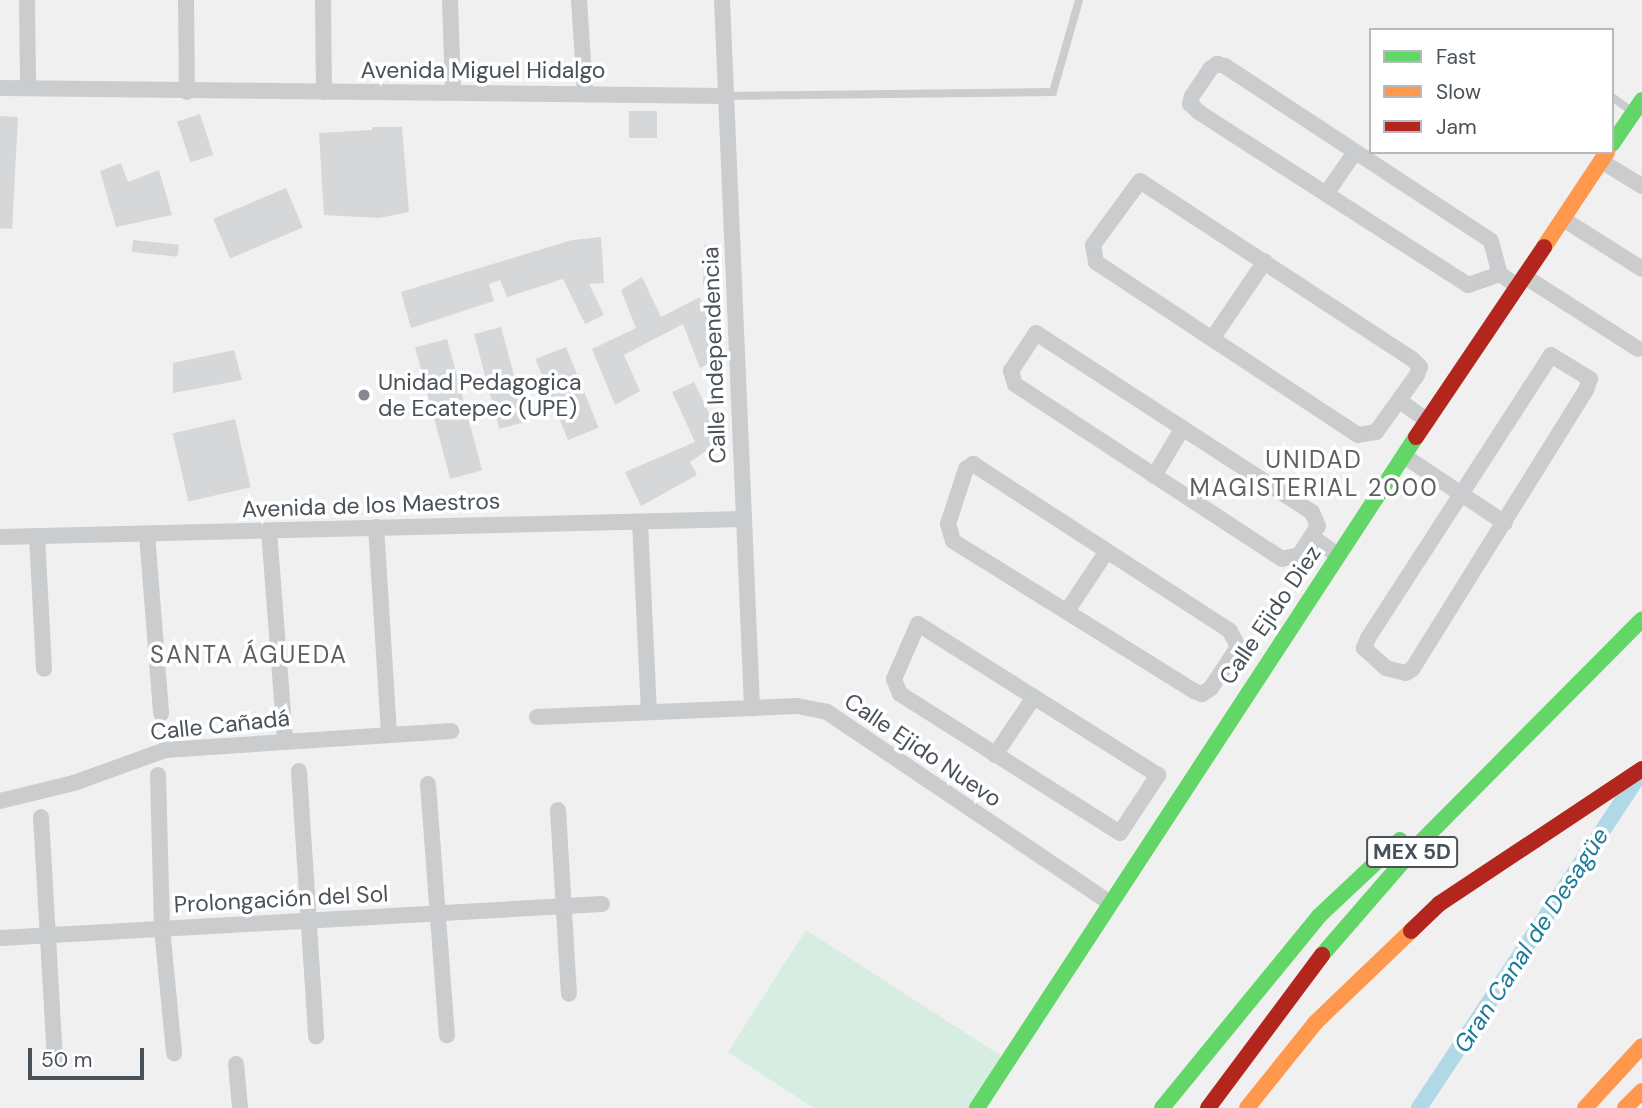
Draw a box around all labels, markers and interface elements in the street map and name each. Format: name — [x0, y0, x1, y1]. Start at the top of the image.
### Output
legend — [1369, 28, 1614, 154]
text: Fast — [1436, 43, 1476, 71]
street label: Avenida Miguel Hidalgo — [361, 56, 605, 84]
text: Slow — [1436, 78, 1481, 106]
text: Jam — [1436, 113, 1477, 141]
street label: Calle Independencia — [696, 246, 732, 464]
place label: Unidad Pedagogica de Ecatepec (UPE) — [378, 368, 581, 422]
marker: Unidad Pedagogica de Ecatepec (UPE) — [356, 387, 372, 403]
district label: UNIDAD MAGISTERIAL 2000 — [1191, 446, 1437, 502]
street label: Avenida de los Maestros — [241, 487, 501, 523]
street label: Calle Ejido Diez — [1213, 540, 1327, 690]
district label: SANTA ÁGUEDA — [151, 641, 347, 669]
street label: Calle Ejido Nuevo — [839, 687, 1007, 813]
street label: Calle Cañadá — [149, 704, 291, 746]
water label: Gran Canal de Desagüe — [1447, 822, 1615, 1058]
road number: MEX 5D — [1365, 834, 1459, 870]
street label: Prolongación del Sol — [173, 880, 389, 918]
scale bar — [32, 1034, 147, 1078]
text: 50 m — [41, 1046, 92, 1074]

